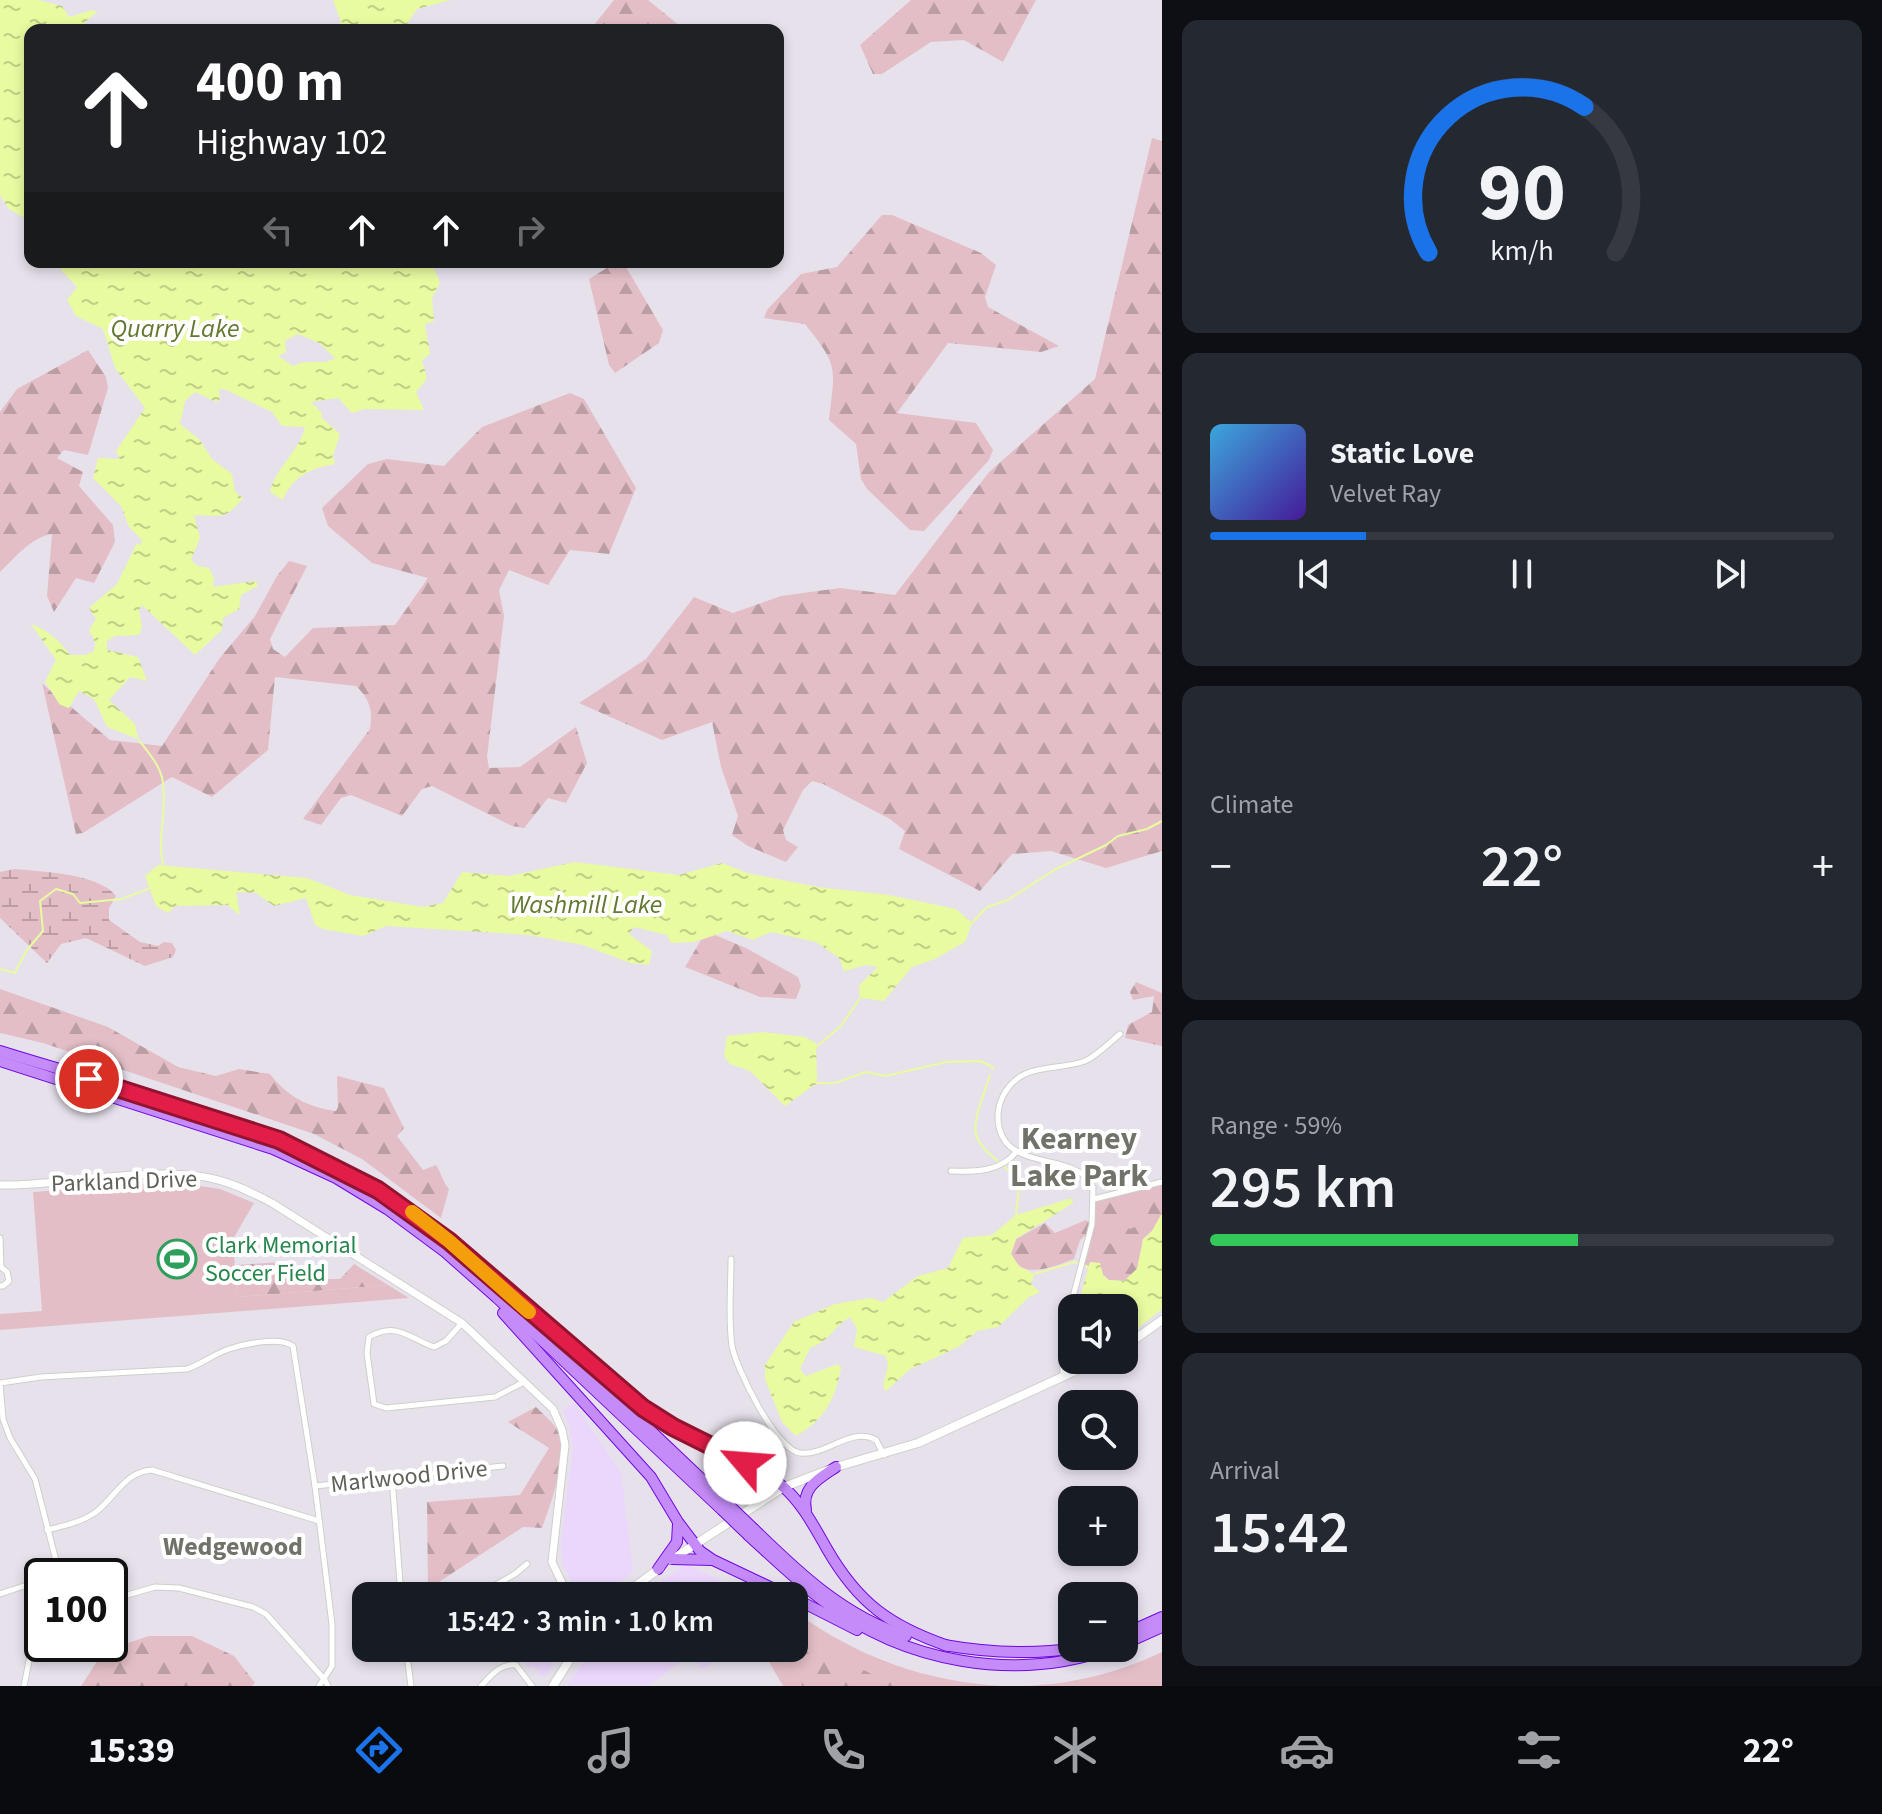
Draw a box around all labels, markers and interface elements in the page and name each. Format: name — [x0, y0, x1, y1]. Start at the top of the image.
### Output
text: 400 m — [196, 43, 344, 122]
icon: ahead — [64, 56, 168, 160]
text: Highway 102 — [196, 117, 387, 168]
text: 90 — [1478, 133, 1566, 251]
icon: left — [256, 208, 300, 252]
icon: ahead — [340, 208, 384, 252]
icon: ahead — [424, 208, 468, 252]
icon: right — [508, 208, 552, 252]
text: km/h — [1490, 231, 1554, 271]
water label: Quarry Lake — [111, 310, 239, 347]
text: Static Love — [1330, 432, 1474, 475]
text: Velvet Ray — [1330, 475, 1441, 512]
icon: previous — [1292, 552, 1336, 596]
icon: pause — [1500, 552, 1544, 596]
icon: next — [1708, 552, 1752, 596]
text: Climate — [1210, 786, 1294, 823]
text: 22° — [1481, 825, 1563, 910]
text: − — [1210, 836, 1232, 899]
text: + — [1812, 836, 1834, 899]
water label: Washmill Lake — [510, 886, 662, 923]
pin — [55, 1045, 123, 1113]
icon: arrive — [67, 1057, 111, 1101]
text: Range · 59% — [1210, 1107, 1342, 1144]
district label: Kearney Lake Park — [1010, 1116, 1149, 1199]
text: 295 km — [1210, 1146, 1396, 1231]
street label: Parkland Drive — [50, 1161, 198, 1202]
place label: Clark Memorial Soccer Field — [205, 1228, 357, 1291]
sports icon: Clark Memorial Soccer Field — [156, 1238, 198, 1280]
map controls — [1058, 1294, 1138, 1662]
button: sound — [1058, 1294, 1138, 1374]
button: search — [1058, 1390, 1138, 1470]
position arrow — [703, 1421, 787, 1505]
street label: Marlwood Drive — [329, 1451, 489, 1502]
text: Arrival — [1210, 1452, 1280, 1489]
button: + — [1058, 1486, 1138, 1566]
text: 15:42 — [1210, 1491, 1350, 1576]
district label: Wedgewood — [163, 1528, 303, 1565]
speed limit sign: 100 — [24, 1558, 128, 1662]
button: − — [1058, 1582, 1138, 1662]
text: 15:42 · 3 min · 1.0 km — [446, 1600, 714, 1643]
icon: directions — [351, 1722, 407, 1778]
icon: music — [583, 1722, 639, 1778]
icon: phone — [815, 1722, 871, 1778]
icon: climate — [1047, 1722, 1103, 1778]
icon: car — [1279, 1722, 1335, 1778]
icon: filters — [1511, 1722, 1567, 1778]
text: 15:39 — [88, 1725, 175, 1776]
text: 22° — [1743, 1725, 1794, 1776]

